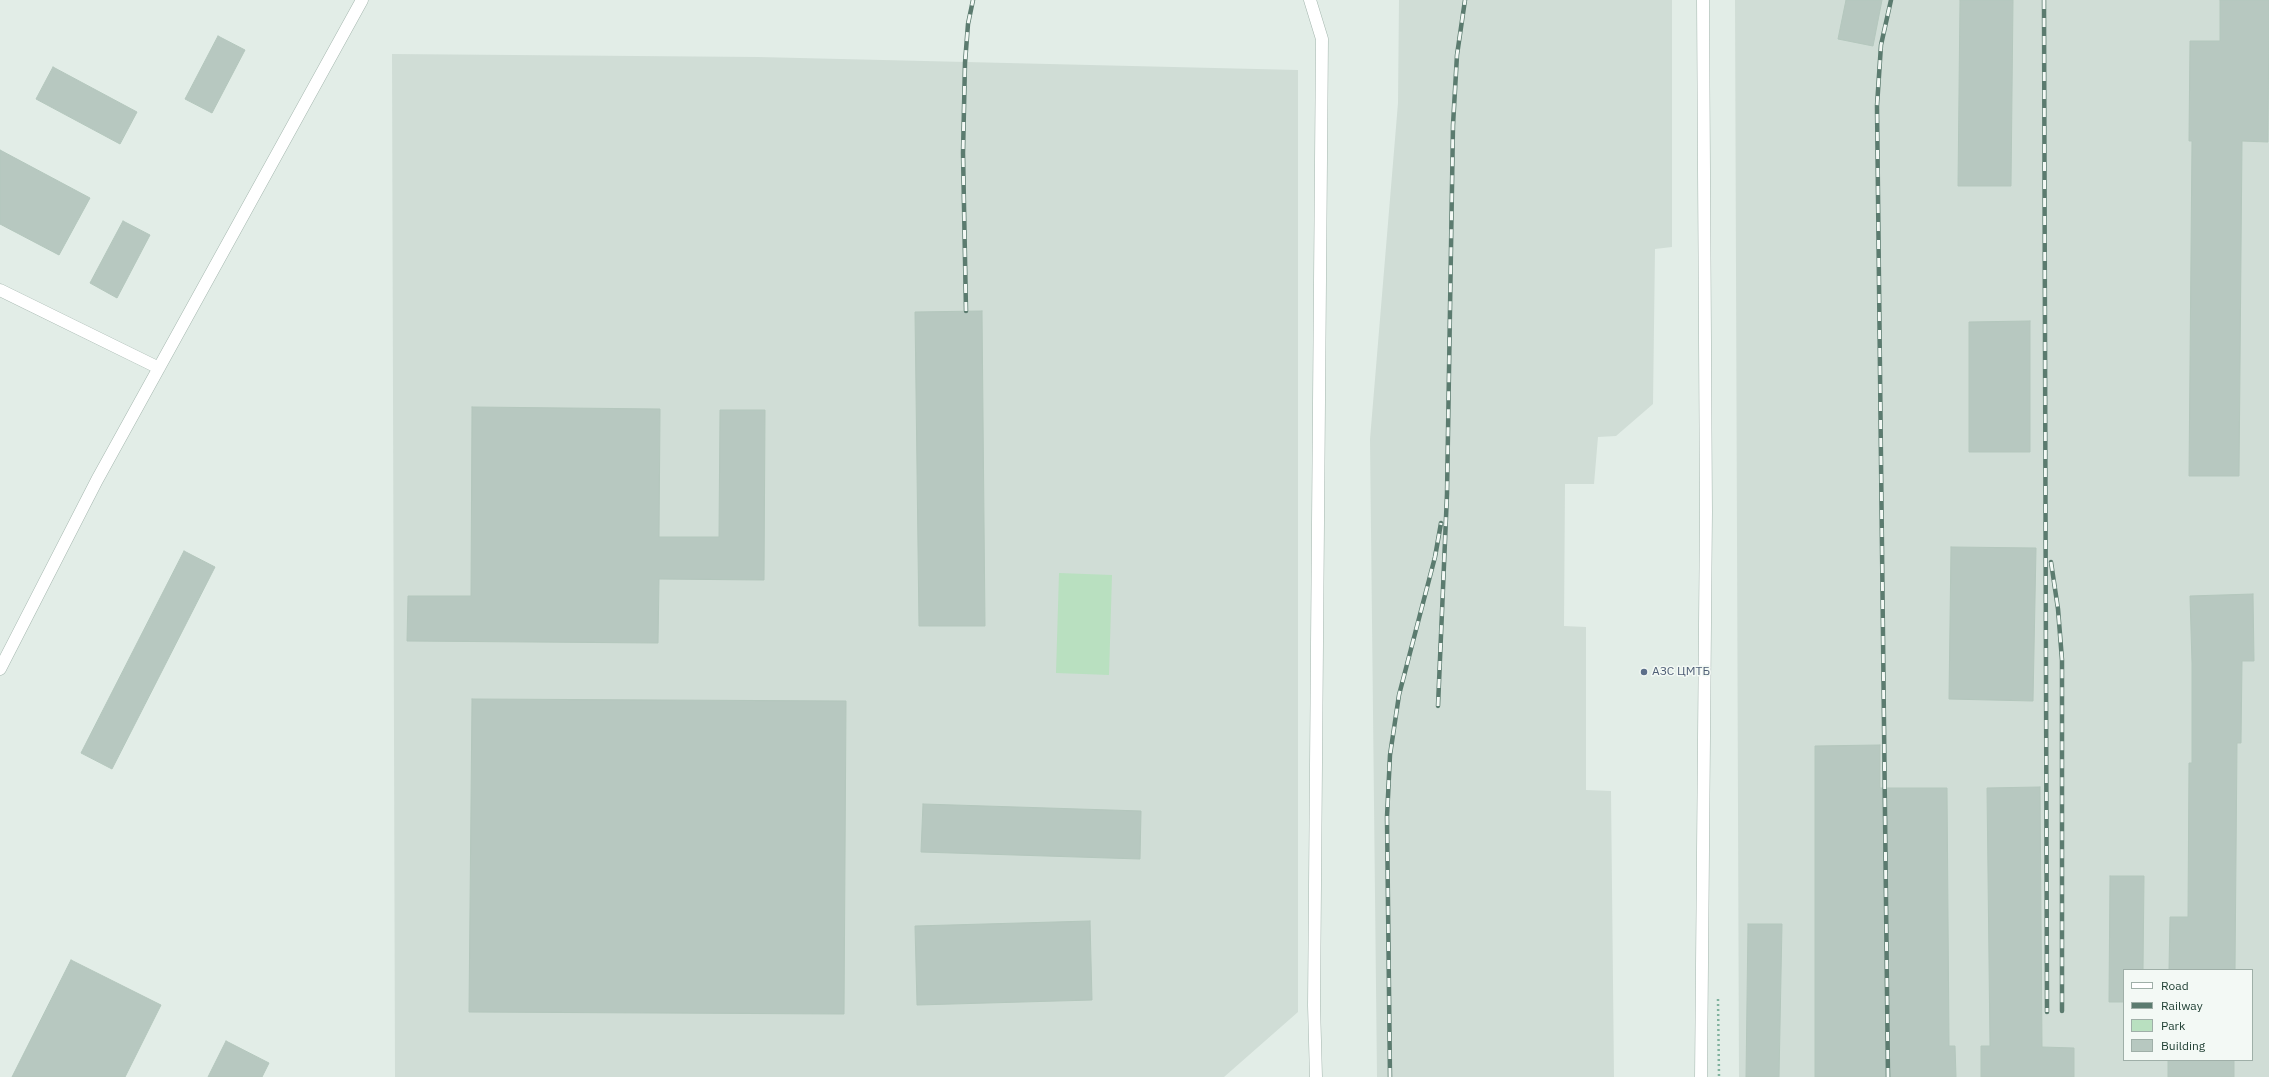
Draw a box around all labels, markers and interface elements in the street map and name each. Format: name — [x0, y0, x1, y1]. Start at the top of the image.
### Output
place label: АЗС ЦМТБ — [1652, 665, 1710, 679]
marker: АЗС ЦМТБ — [1639, 667, 1649, 677]
legend — [2123, 969, 2253, 1061]
text: Road — [2161, 978, 2189, 993]
text: Railway — [2161, 998, 2203, 1013]
text: Park — [2161, 1018, 2185, 1033]
text: Building — [2161, 1038, 2205, 1053]

